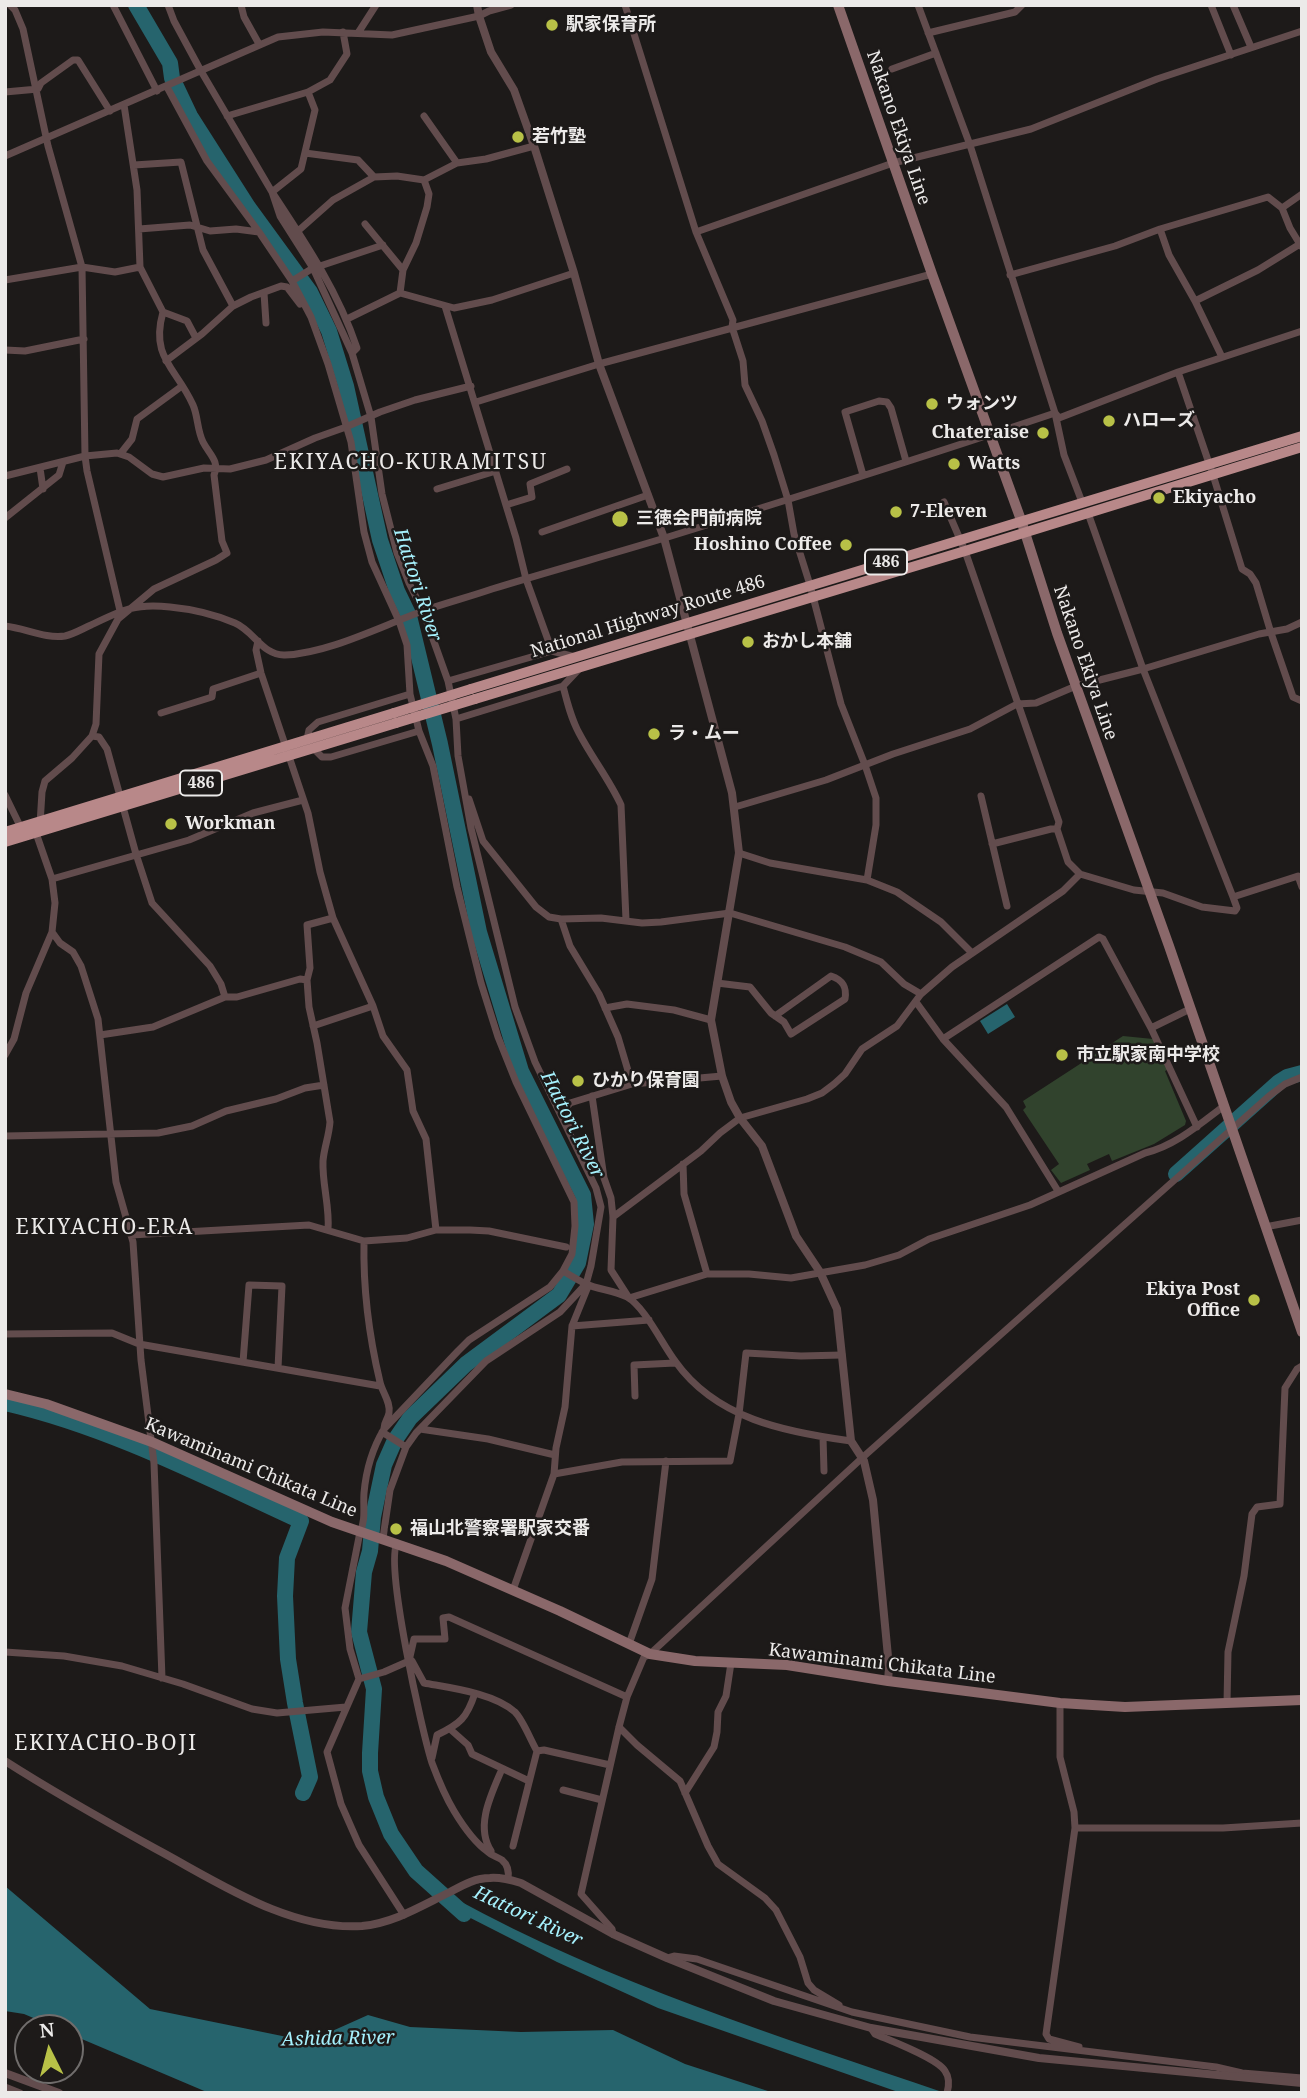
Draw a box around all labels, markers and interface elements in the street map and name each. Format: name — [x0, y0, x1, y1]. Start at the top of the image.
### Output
place label: 駅家保育所 — [566, 14, 656, 36]
marker: 駅家保育所 — [544, 17, 560, 33]
street label: Nakano Ekiya Line — [861, 48, 935, 208]
place label: 若竹塾 — [532, 126, 586, 148]
marker: 若竹塾 — [510, 129, 526, 145]
place label: ウォンツ — [946, 393, 1018, 415]
marker: ウォンツ — [924, 396, 940, 412]
place label: ハローズ — [1123, 410, 1195, 432]
marker: ハローズ — [1101, 413, 1117, 429]
place label: Chateraise — [931, 422, 1029, 444]
marker: Chateraise — [1035, 425, 1051, 441]
district label: EKIYACHO-KURAMITSU — [276, 450, 546, 476]
place label: Watts — [968, 453, 1020, 475]
marker: Watts — [946, 456, 962, 472]
place label: Ekiyacho — [1173, 487, 1256, 509]
marker: Ekiyacho — [1151, 490, 1167, 506]
place label: 7-Eleven — [910, 501, 987, 523]
marker: 7-Eleven — [888, 504, 904, 520]
place label: 三徳会門前病院 — [636, 508, 762, 530]
marker: 三徳会門前病院 — [610, 509, 630, 529]
water label: Hattori River — [388, 526, 446, 644]
place label: Hoshino Coffee — [694, 534, 832, 556]
marker: Hoshino Coffee — [838, 537, 854, 553]
road number: 486 — [865, 550, 907, 575]
street label: National Highway Route 486 — [528, 571, 768, 663]
street label: Nakano Ekiya Line — [1048, 583, 1122, 743]
place label: おかし本舗 — [762, 631, 852, 653]
marker: おかし本舗 — [740, 634, 756, 650]
place label: ラ・ムー — [668, 723, 740, 745]
marker: ラ・ムー — [646, 726, 662, 742]
road number: 486 — [180, 770, 222, 796]
place label: Workman — [185, 813, 276, 835]
marker: Workman — [163, 816, 179, 832]
place label: 市立駅家南中学校 — [1076, 1044, 1220, 1066]
marker: 市立駅家南中学校 — [1054, 1047, 1070, 1063]
water label: Hattori River — [535, 1068, 609, 1182]
place label: ひかり保育園 — [592, 1070, 700, 1092]
marker: ひかり保育園 — [570, 1073, 586, 1089]
district label: EKIYACHO-ERA — [17, 1215, 193, 1241]
place label: Ekiya Post Office — [1146, 1279, 1240, 1322]
marker: Ekiya Post Office — [1246, 1292, 1262, 1308]
street label: Kawaminami Chikata Line — [142, 1413, 360, 1523]
place label: 福山北警察署駅家交番 — [410, 1518, 590, 1540]
marker: 福山北警察署駅家交番 — [388, 1521, 404, 1537]
street label: Kawaminami Chikata Line — [767, 1639, 997, 1689]
district label: EKIYACHO-BOJI — [16, 1731, 196, 1757]
water label: Hattori River — [470, 1882, 586, 1952]
north arrow — [14, 2014, 84, 2084]
text: N — [38, 2016, 56, 2044]
water label: Ashida River — [281, 2027, 395, 2051]

